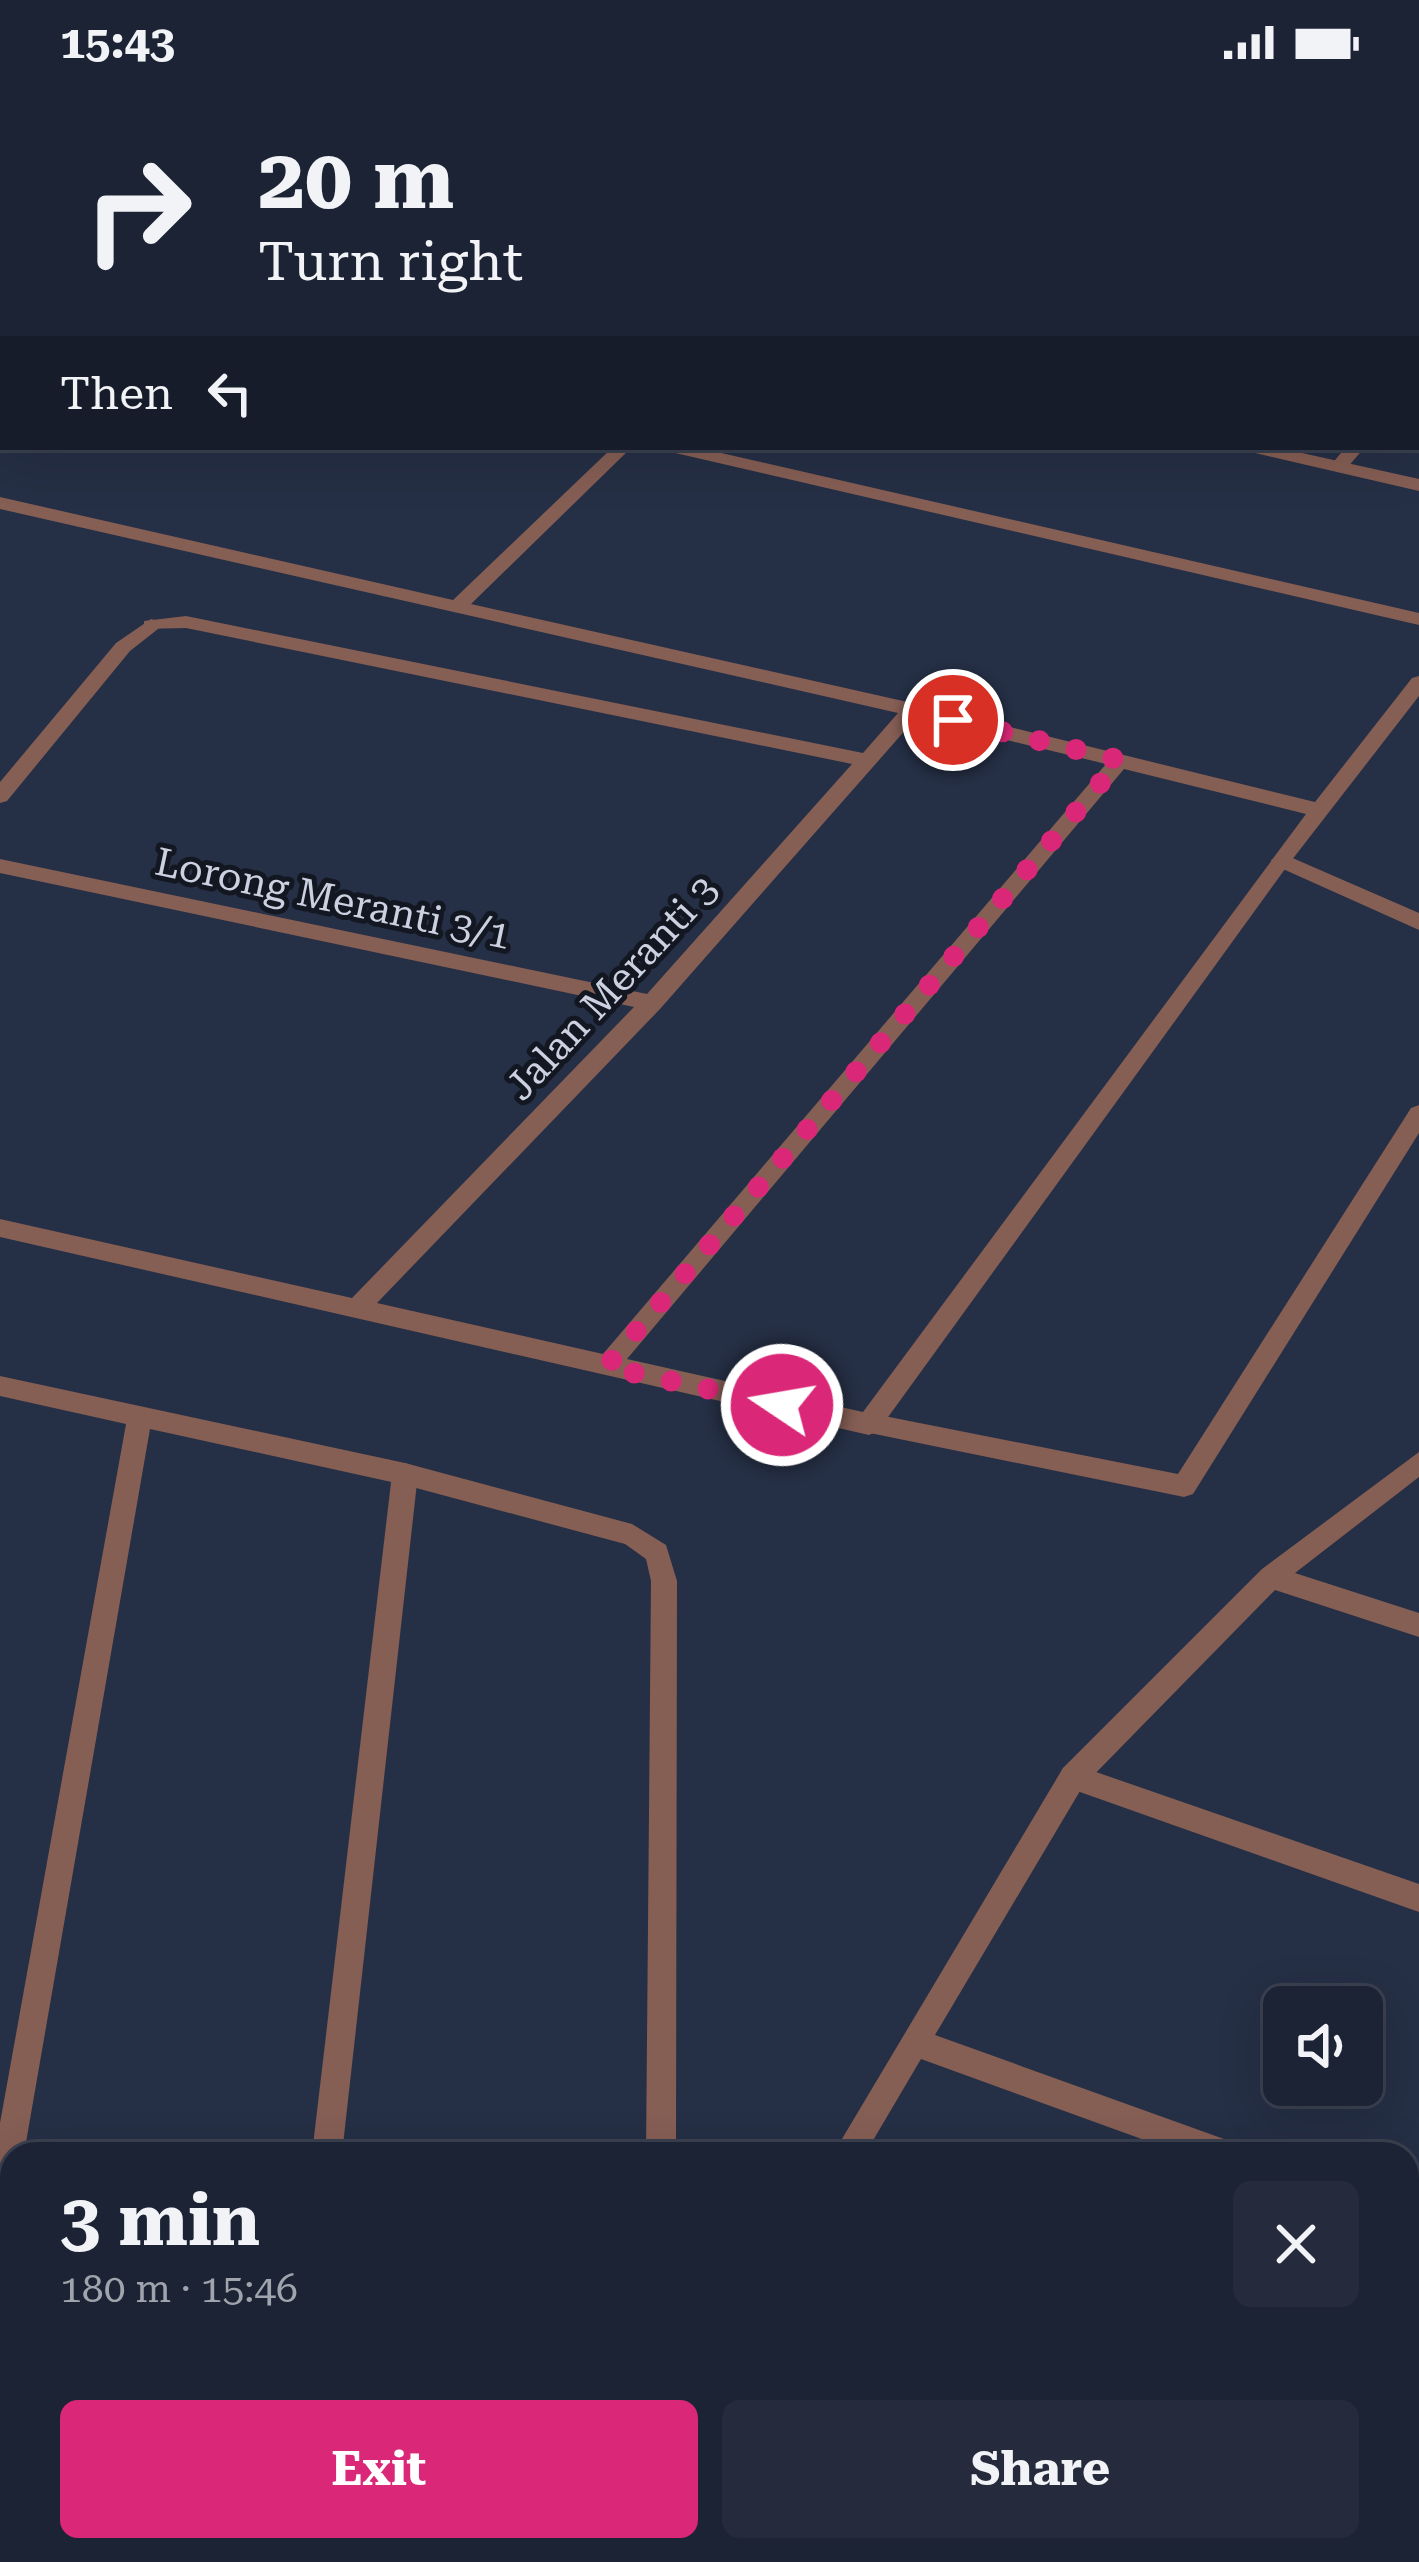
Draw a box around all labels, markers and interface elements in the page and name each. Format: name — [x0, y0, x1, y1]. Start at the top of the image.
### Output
text: 15:43 — [60, 16, 175, 69]
text: 20 m — [258, 130, 454, 228]
icon: right — [60, 132, 216, 288]
text: Turn right — [258, 230, 523, 293]
icon: left — [197, 360, 263, 426]
text: Then — [60, 367, 173, 420]
pin — [902, 669, 1004, 771]
icon: arrive — [920, 687, 986, 753]
street label: Lorong Meranti 3/1 — [151, 839, 515, 959]
street label: Jalan Meranti 3 — [497, 867, 727, 1109]
position arrow — [719, 1342, 845, 1468]
map controls — [1263, 1986, 1383, 2106]
button: sound — [1263, 1986, 1383, 2106]
text: 3 min — [60, 2178, 260, 2263]
button: close — [1233, 2181, 1359, 2307]
text: 180 m · 15:46 — [60, 2266, 298, 2312]
button: Exit — [60, 2400, 698, 2538]
button: Share — [722, 2400, 1359, 2538]

